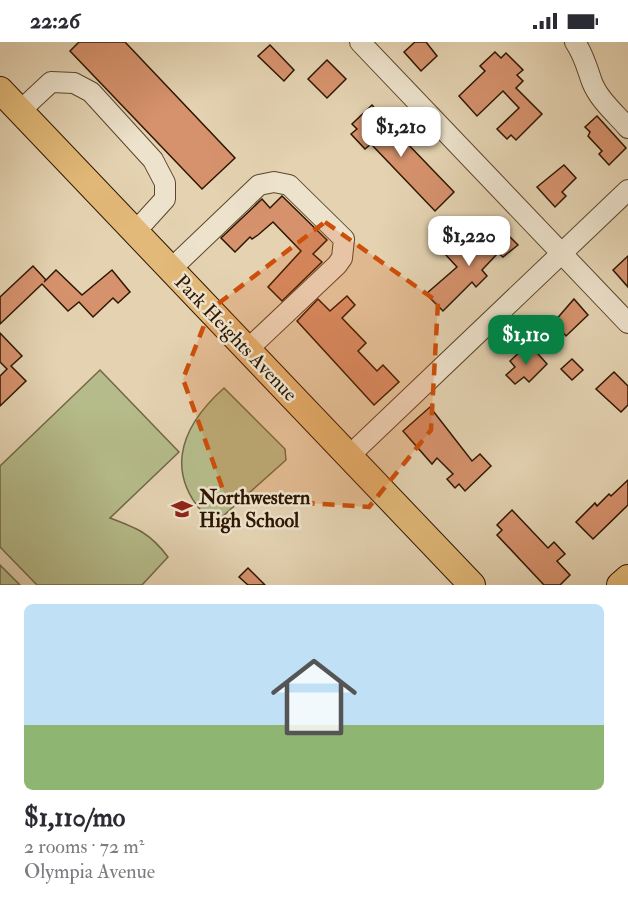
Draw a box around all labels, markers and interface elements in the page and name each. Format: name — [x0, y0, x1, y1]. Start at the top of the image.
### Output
text: 22:26 — [30, 7, 80, 35]
pin: $1,210 — [352, 107, 450, 158]
text: $1,210 — [376, 114, 426, 139]
pin: $1,220 — [420, 216, 518, 267]
text: $1,220 — [442, 223, 496, 248]
street label: Park Heights Avenue — [169, 270, 303, 406]
pin: $1,110 — [477, 315, 575, 366]
text: $1,110 — [502, 322, 550, 347]
place label: Northwestern High School — [198, 485, 311, 534]
school or university icon: Northwestern High School — [170, 497, 194, 521]
icon: home — [260, 643, 368, 751]
text: $1,110/mo — [24, 802, 125, 834]
text: 2 rooms · 72 m² — [24, 834, 144, 859]
text: Olympia Avenue — [24, 859, 155, 884]

